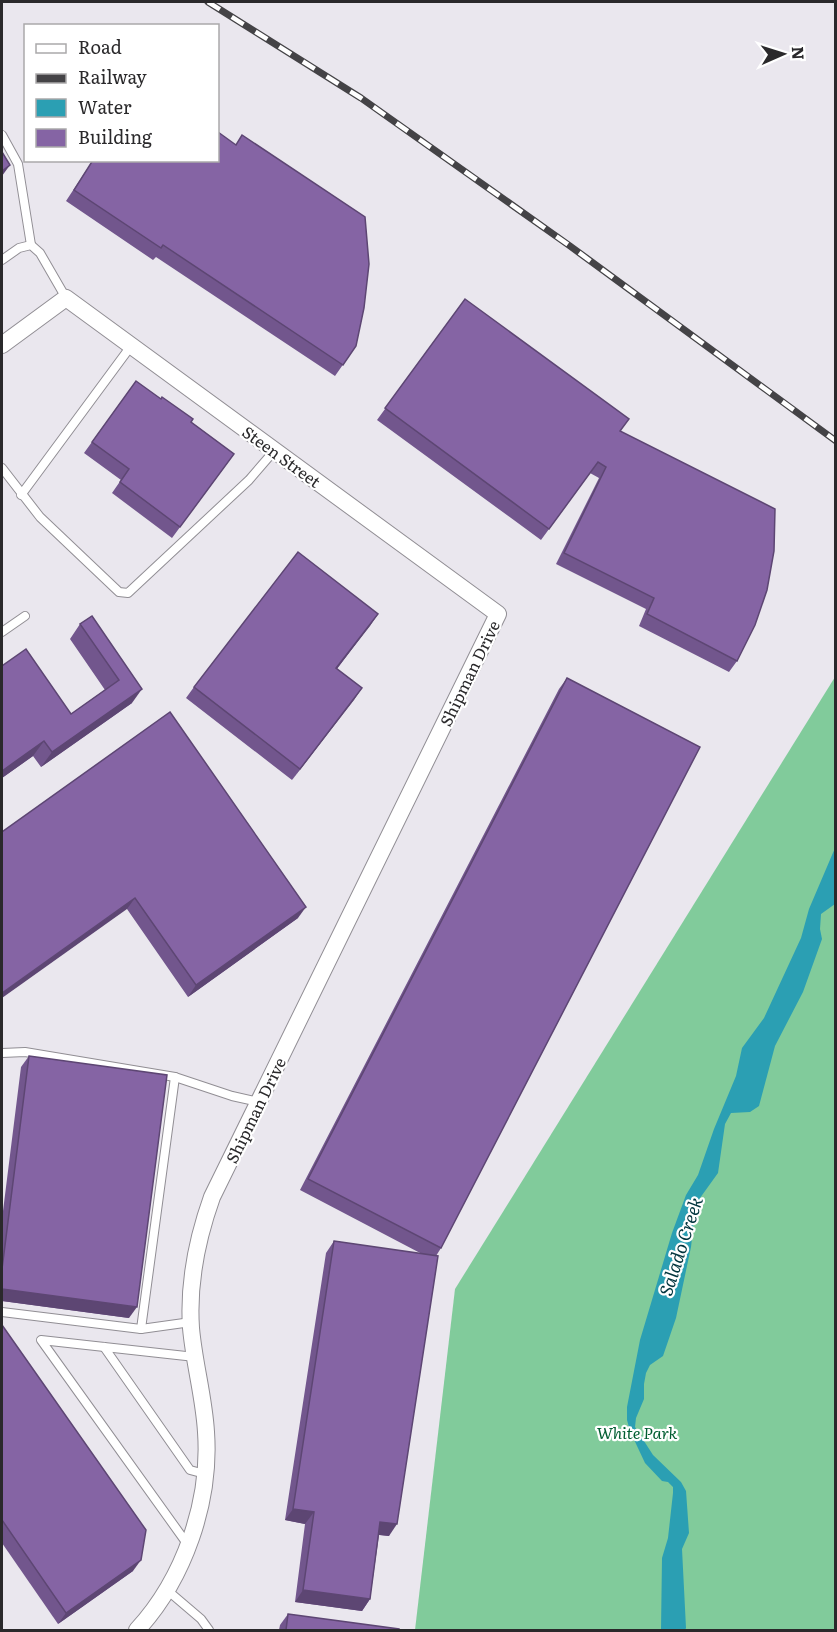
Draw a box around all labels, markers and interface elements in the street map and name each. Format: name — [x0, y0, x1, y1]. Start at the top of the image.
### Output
legend — [24, 24, 219, 162]
north arrow — [753, 24, 813, 84]
text: Road — [78, 33, 122, 60]
text: N — [787, 46, 811, 61]
text: Railway — [78, 63, 147, 90]
text: Water — [78, 93, 132, 120]
text: Building — [78, 123, 153, 150]
street label: Steen Street — [238, 419, 327, 493]
street label: Shipman Drive — [433, 616, 505, 730]
street label: Shipman Drive — [219, 1053, 291, 1167]
water label: Salado Creek — [651, 1193, 709, 1299]
park label: White Park — [597, 1420, 678, 1444]

